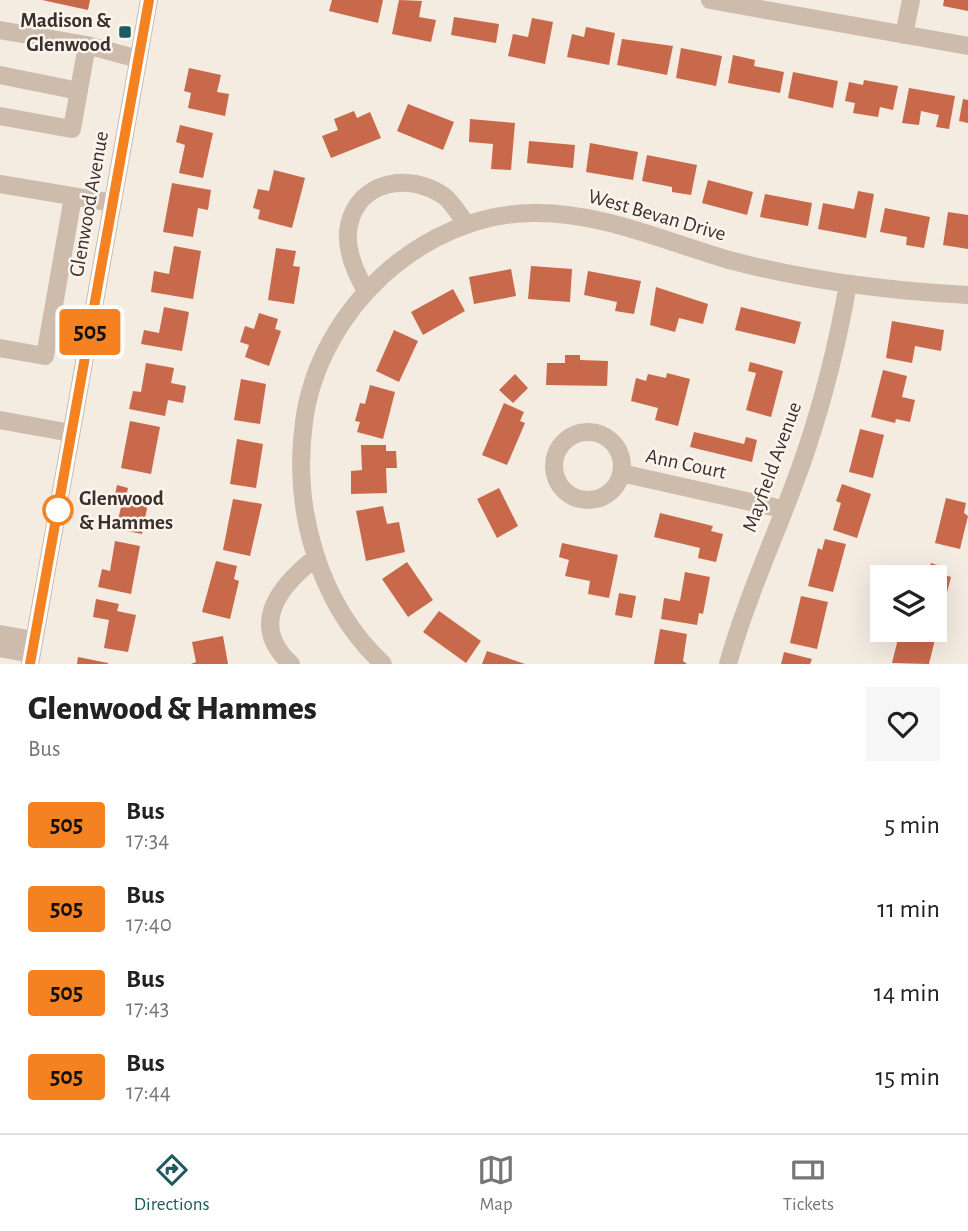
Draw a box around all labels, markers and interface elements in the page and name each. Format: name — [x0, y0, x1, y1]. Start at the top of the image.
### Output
place label: Madison & Glenwood — [20, 10, 111, 55]
marker: Madison & Glenwood — [117, 24, 133, 40]
street label: Glenwood Avenue — [66, 129, 112, 279]
street label: West Bevan Drive — [586, 185, 728, 245]
line badge: 505 — [50, 309, 130, 355]
text: 505 — [73, 320, 107, 344]
street label: Mayfield Avenue — [739, 399, 805, 535]
street label: Ann Court — [644, 445, 728, 483]
place label: Glenwood & Hammes — [79, 488, 173, 533]
marker: Glenwood & Hammes — [43, 495, 73, 525]
map controls — [870, 565, 947, 642]
button: layers — [870, 565, 947, 642]
button: heart — [866, 687, 940, 761]
text: Glenwood & Hammes — [28, 693, 317, 726]
text: Bus — [28, 738, 61, 761]
text: Bus — [126, 798, 165, 824]
text: 5 min — [884, 812, 940, 838]
text: 505 — [50, 813, 83, 837]
text: 17:34 — [126, 829, 169, 852]
text: Bus — [126, 882, 165, 908]
text: 11 min — [877, 896, 940, 922]
text: 505 — [50, 897, 83, 921]
text: 17:40 — [126, 913, 172, 936]
text: Bus — [126, 966, 165, 992]
text: 14 min — [874, 980, 940, 1006]
text: 505 — [50, 981, 83, 1005]
text: 17:43 — [126, 997, 169, 1020]
text: Bus — [126, 1050, 165, 1076]
text: 15 min — [875, 1064, 940, 1090]
text: 505 — [50, 1065, 83, 1089]
text: 17:44 — [126, 1081, 171, 1104]
tab: Directions — [134, 1151, 210, 1216]
tab: Map — [477, 1151, 515, 1216]
tab: Tickets — [783, 1151, 834, 1216]

